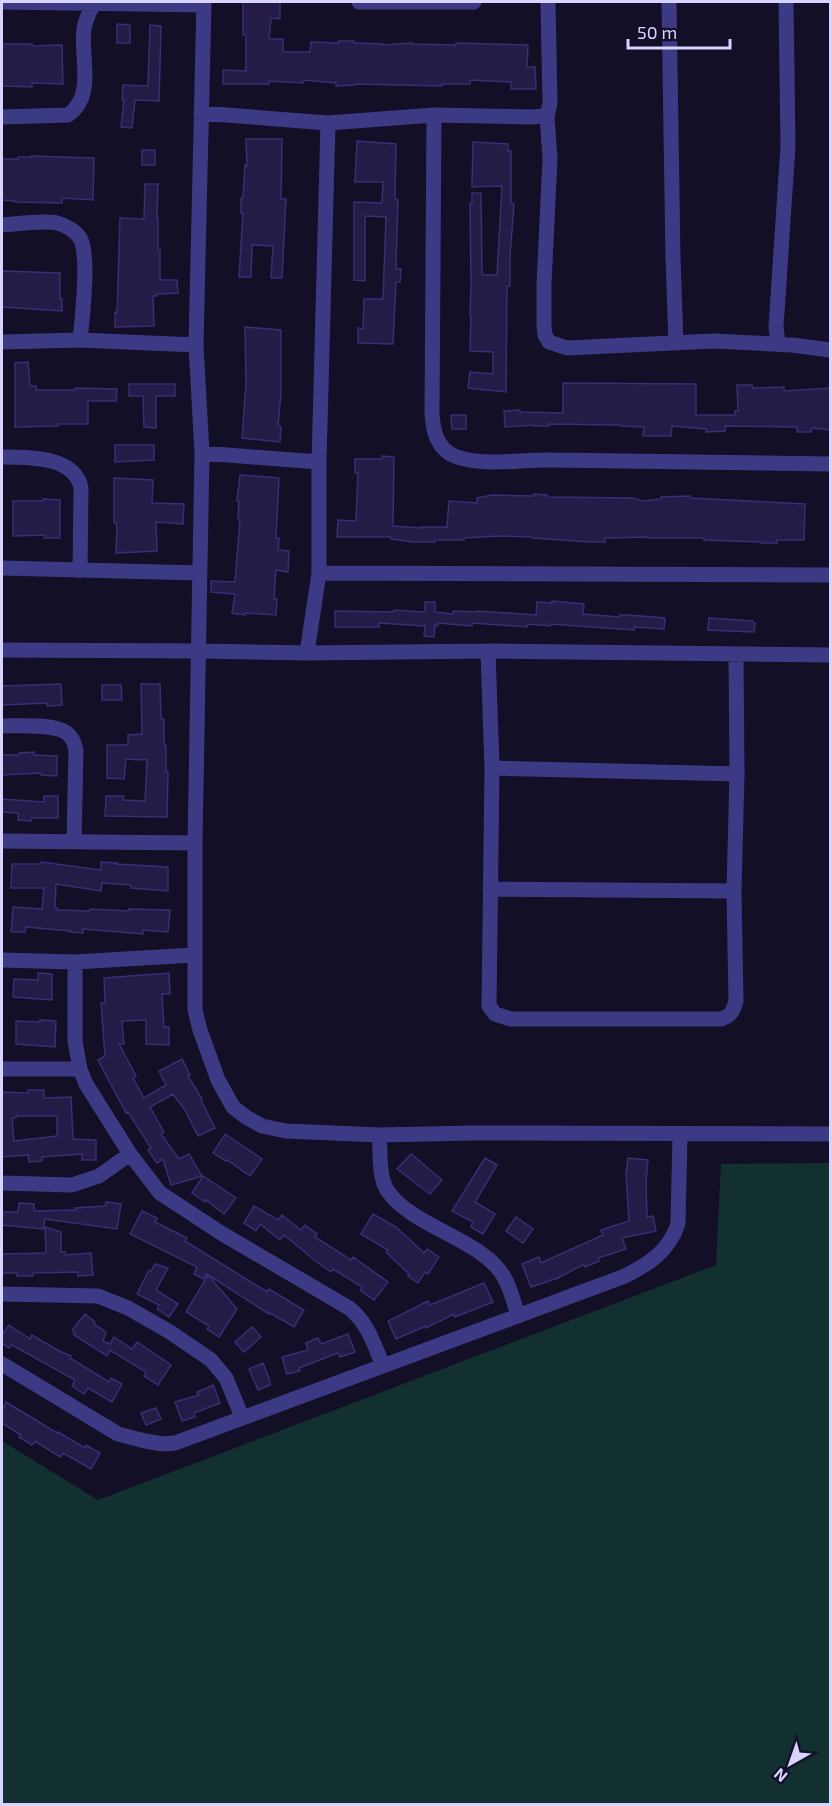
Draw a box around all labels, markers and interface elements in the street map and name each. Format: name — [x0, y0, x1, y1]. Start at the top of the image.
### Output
scale bar — [628, 12, 730, 50]
text: 50 m — [637, 21, 677, 43]
north arrow — [760, 1734, 820, 1794]
text: N — [770, 1765, 791, 1787]

